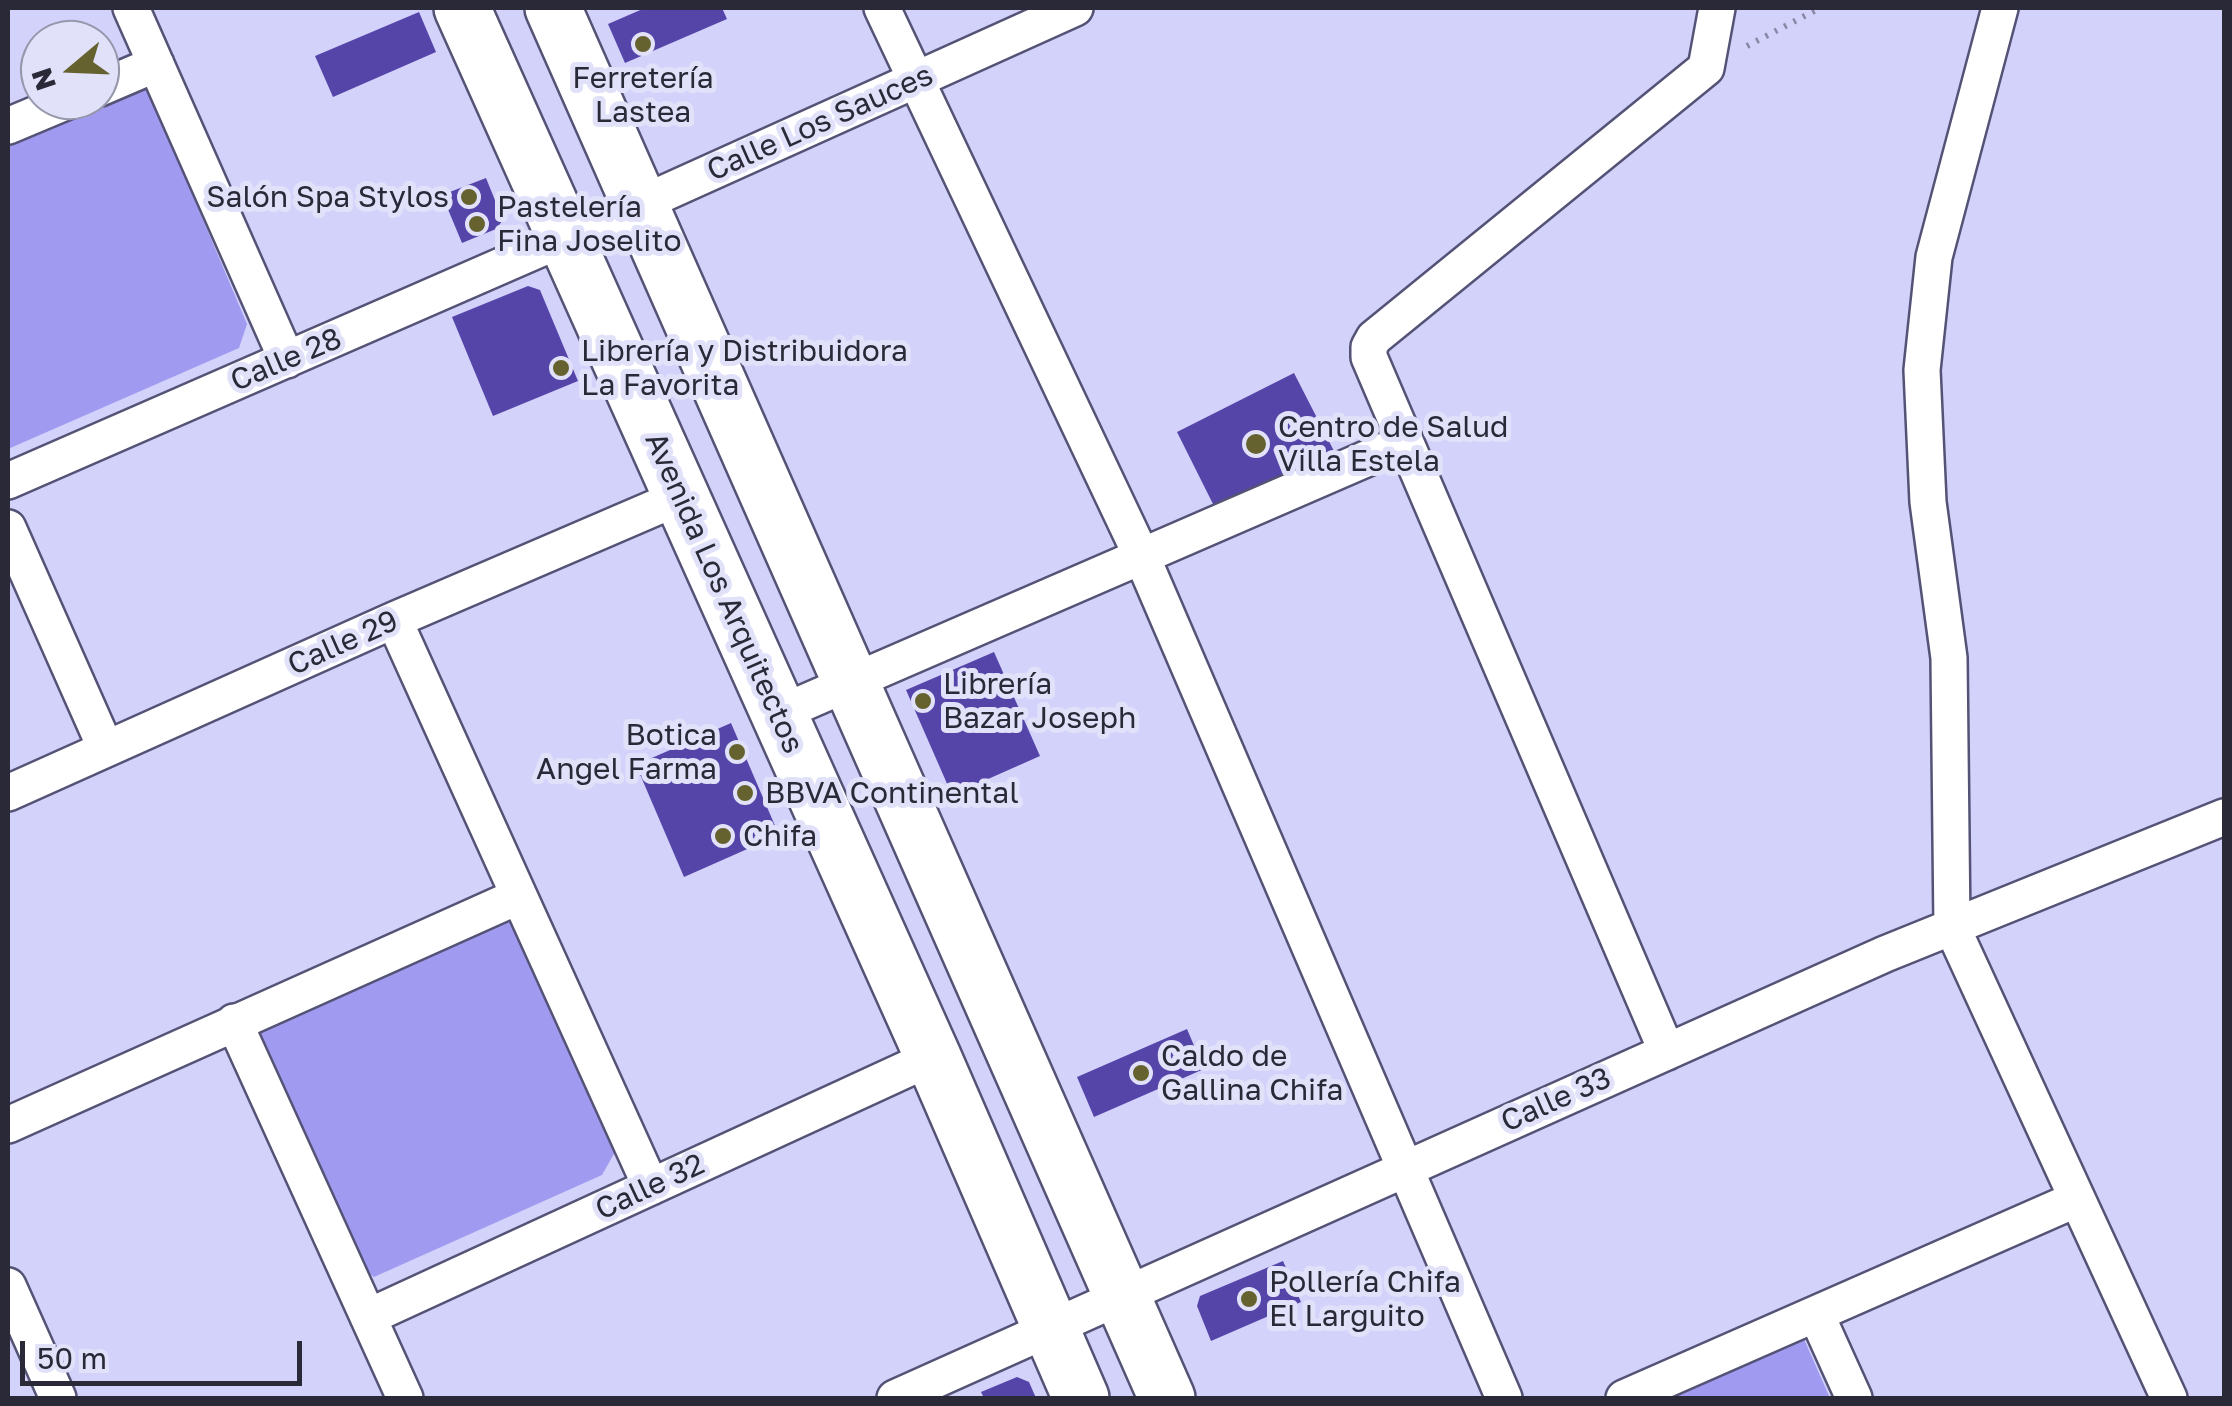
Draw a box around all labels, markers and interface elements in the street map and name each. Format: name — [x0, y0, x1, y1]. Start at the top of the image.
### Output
north arrow — [20, 20, 120, 120]
marker: Ferretería Lastea — [632, 33, 654, 55]
street label: Calle Los Sauces — [702, 57, 938, 189]
place label: Ferretería Lastea — [572, 60, 714, 130]
text: N — [24, 64, 62, 95]
place label: Salón Spa Stylos — [206, 179, 449, 215]
marker: Salón Spa Stylos — [458, 186, 480, 208]
place label: Pastelería Fina Joselito — [497, 189, 681, 260]
marker: Pastelería Fina Joselito — [466, 213, 488, 235]
street label: Calle 28 — [225, 321, 347, 399]
place label: Librería y Distribuidora La Favorita — [581, 333, 908, 404]
marker: Librería y Distribuidora La Favorita — [550, 357, 572, 379]
place label: Centro de Salud Villa Estela — [1278, 409, 1509, 480]
street label: Avenida Los Arquitectos — [637, 427, 811, 759]
marker: Centro de Salud Villa Estela — [1243, 431, 1269, 457]
street label: Calle 29 — [282, 603, 404, 683]
place label: Librería Bazar Joseph — [943, 666, 1136, 736]
marker: Librería Bazar Joseph — [912, 690, 934, 712]
place label: Botica Angel Farma — [536, 717, 717, 788]
marker: Botica Angel Farma — [726, 741, 748, 763]
place label: BBVA Continental — [765, 775, 1019, 811]
marker: BBVA Continental — [734, 782, 756, 804]
place label: Chifa — [743, 818, 817, 854]
marker: Chifa — [712, 825, 734, 847]
place label: Caldo de Gallina Chifa — [1161, 1038, 1343, 1108]
street label: Calle 33 — [1496, 1060, 1616, 1140]
marker: Caldo de Gallina Chifa — [1130, 1062, 1152, 1084]
street label: Calle 32 — [590, 1146, 710, 1228]
place label: Pollería Chifa El Larguito — [1269, 1264, 1461, 1334]
marker: Pollería Chifa El Larguito — [1238, 1288, 1260, 1310]
scale bar — [25, 1321, 308, 1383]
text: 50 m — [37, 1340, 107, 1376]

